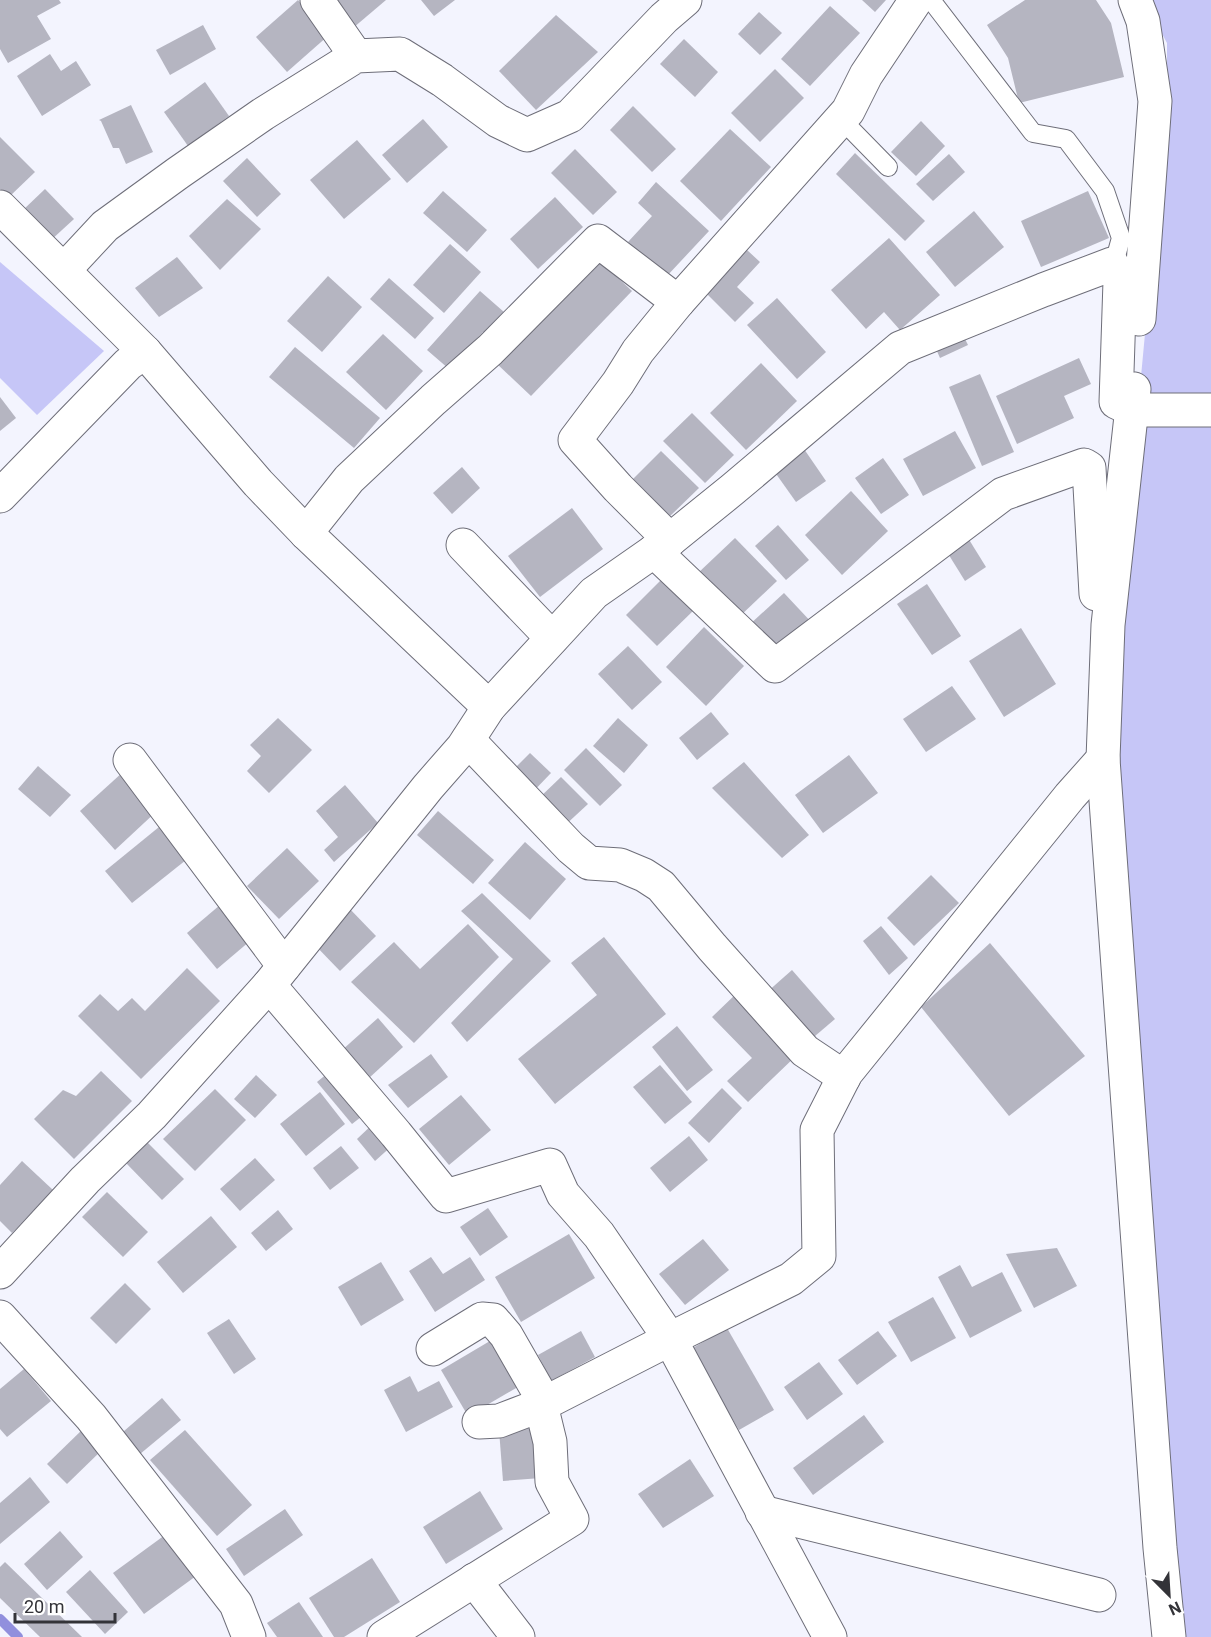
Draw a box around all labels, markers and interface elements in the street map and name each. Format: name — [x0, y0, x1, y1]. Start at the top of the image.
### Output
north arrow — [1139, 1565, 1199, 1625]
scale bar — [15, 1586, 116, 1624]
text: 20 m — [24, 1596, 64, 1617]
text: N — [1166, 1597, 1184, 1619]

